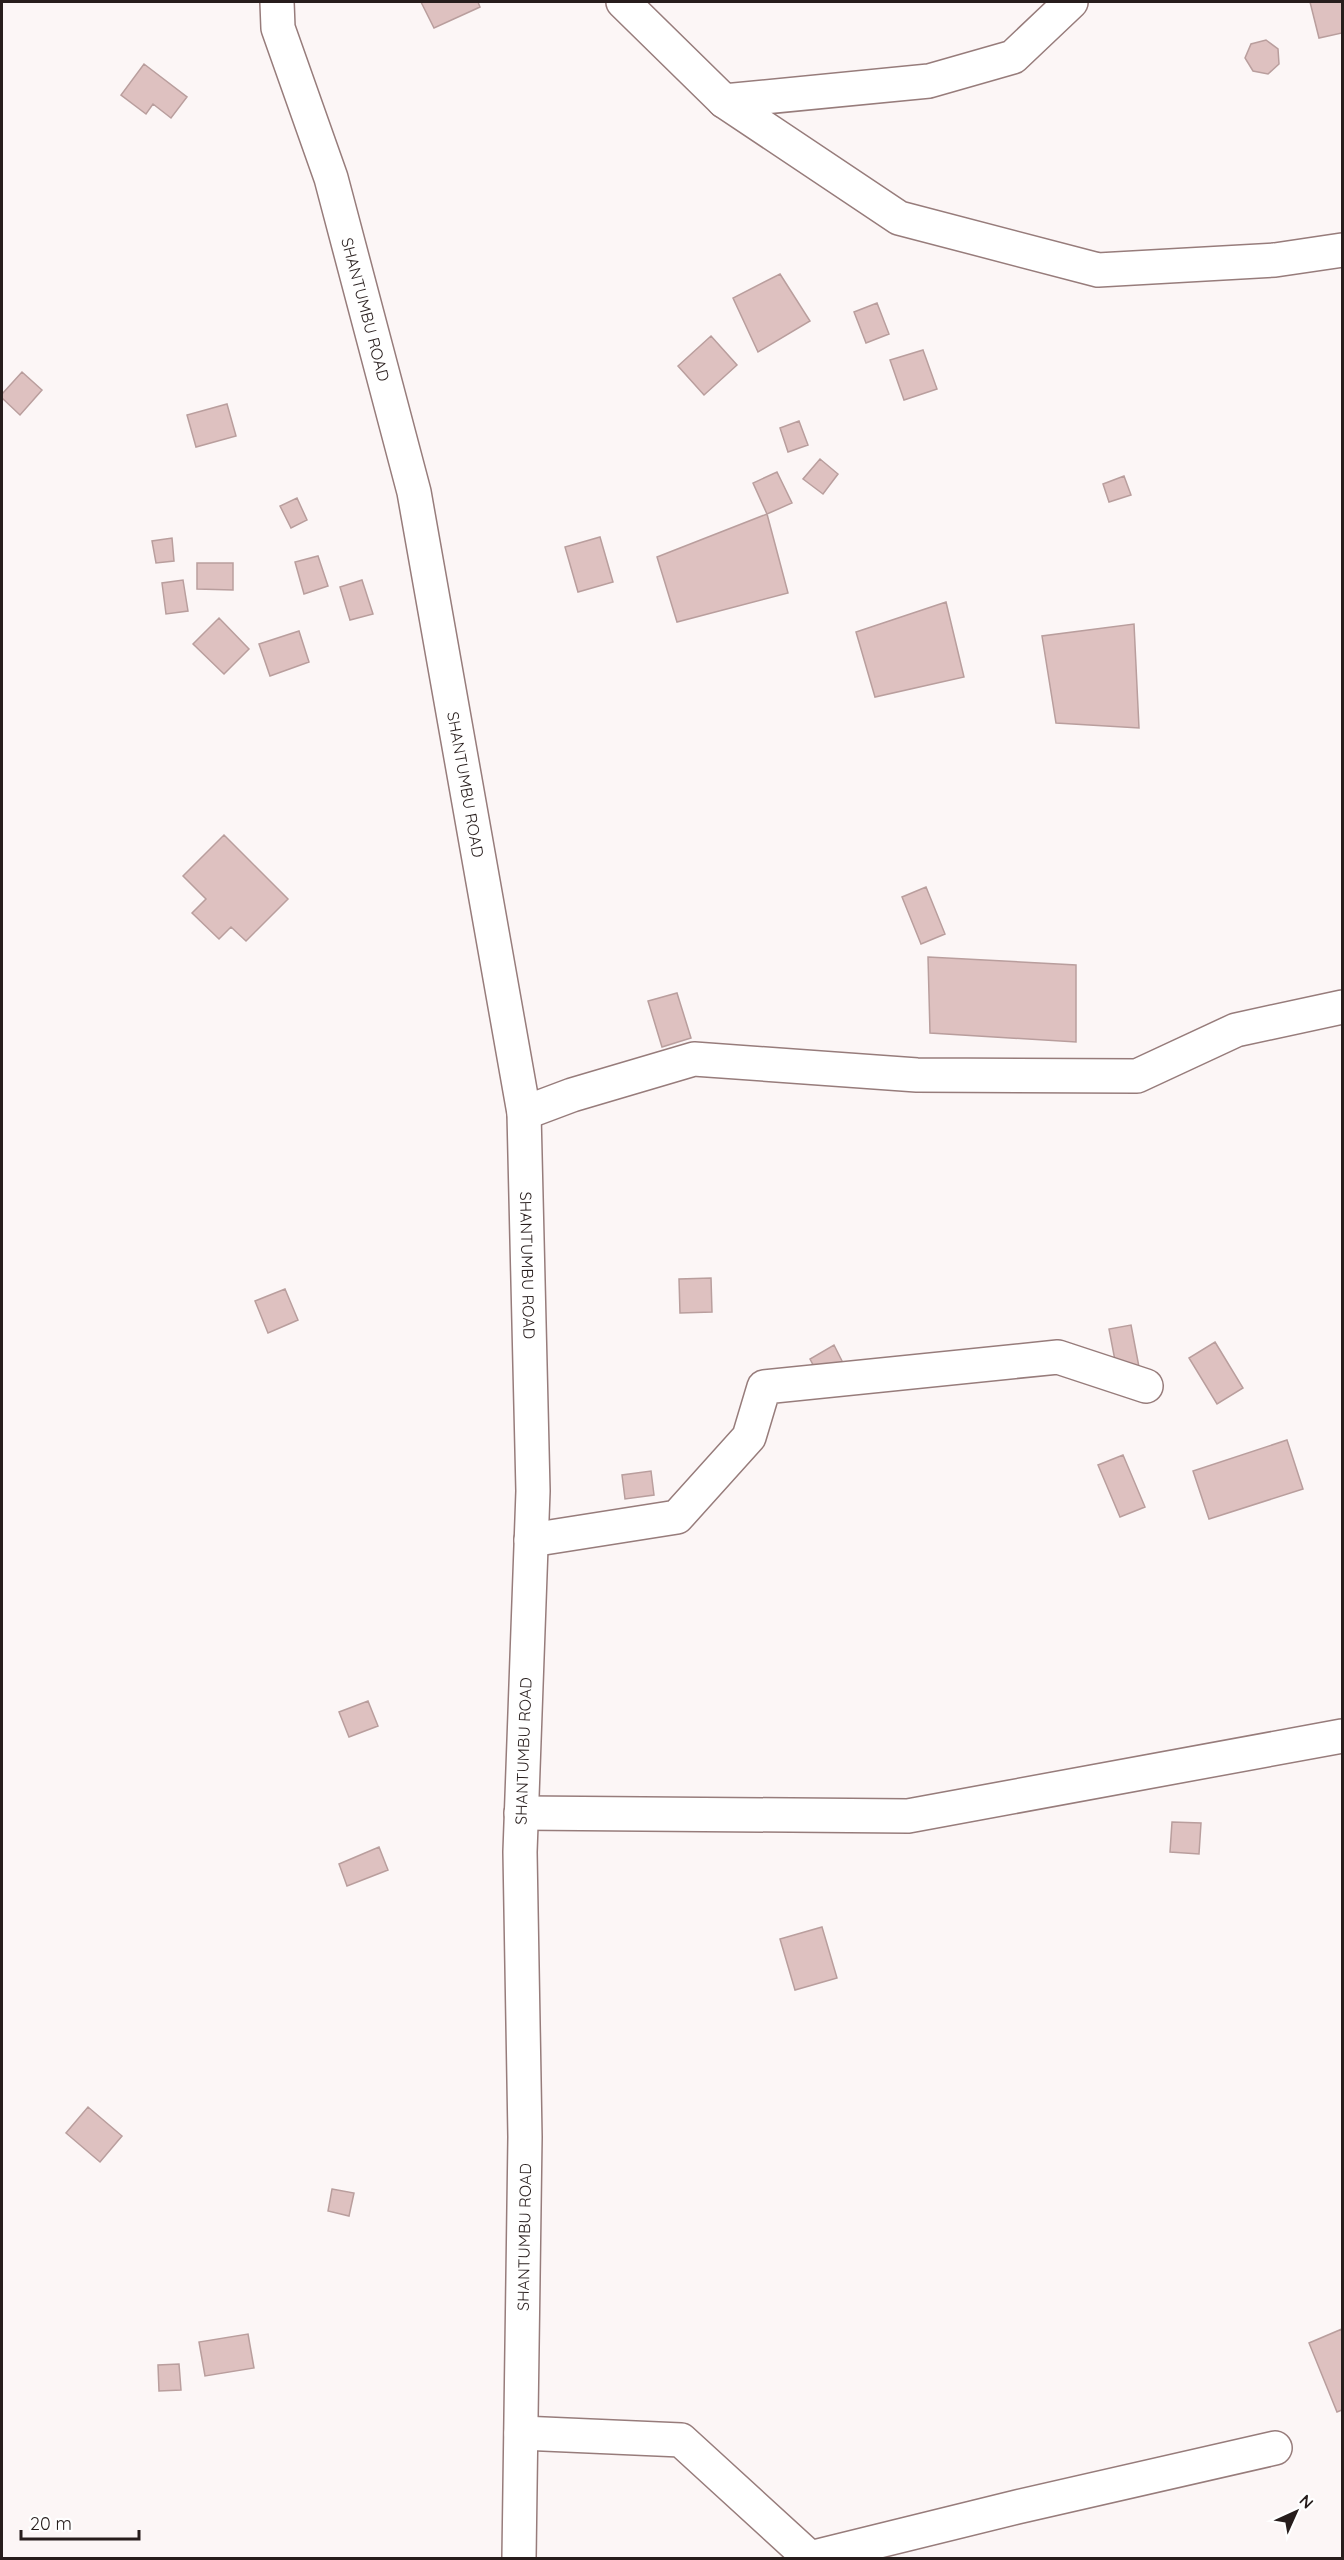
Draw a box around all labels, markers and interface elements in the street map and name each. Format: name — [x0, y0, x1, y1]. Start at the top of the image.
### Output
street label: SHANTUMBU ROAD — [337, 235, 394, 383]
street label: SHANTUMBU ROAD — [443, 710, 489, 859]
street label: SHANTUMBU ROAD — [516, 1191, 539, 1339]
street label: SHANTUMBU ROAD — [510, 1677, 536, 1825]
street label: SHANTUMBU ROAD — [513, 2163, 535, 2311]
north arrow — [1266, 2482, 1326, 2542]
text: N — [1295, 2490, 1318, 2513]
scale bar — [21, 2503, 140, 2541]
text: 20 m — [30, 2512, 72, 2535]

